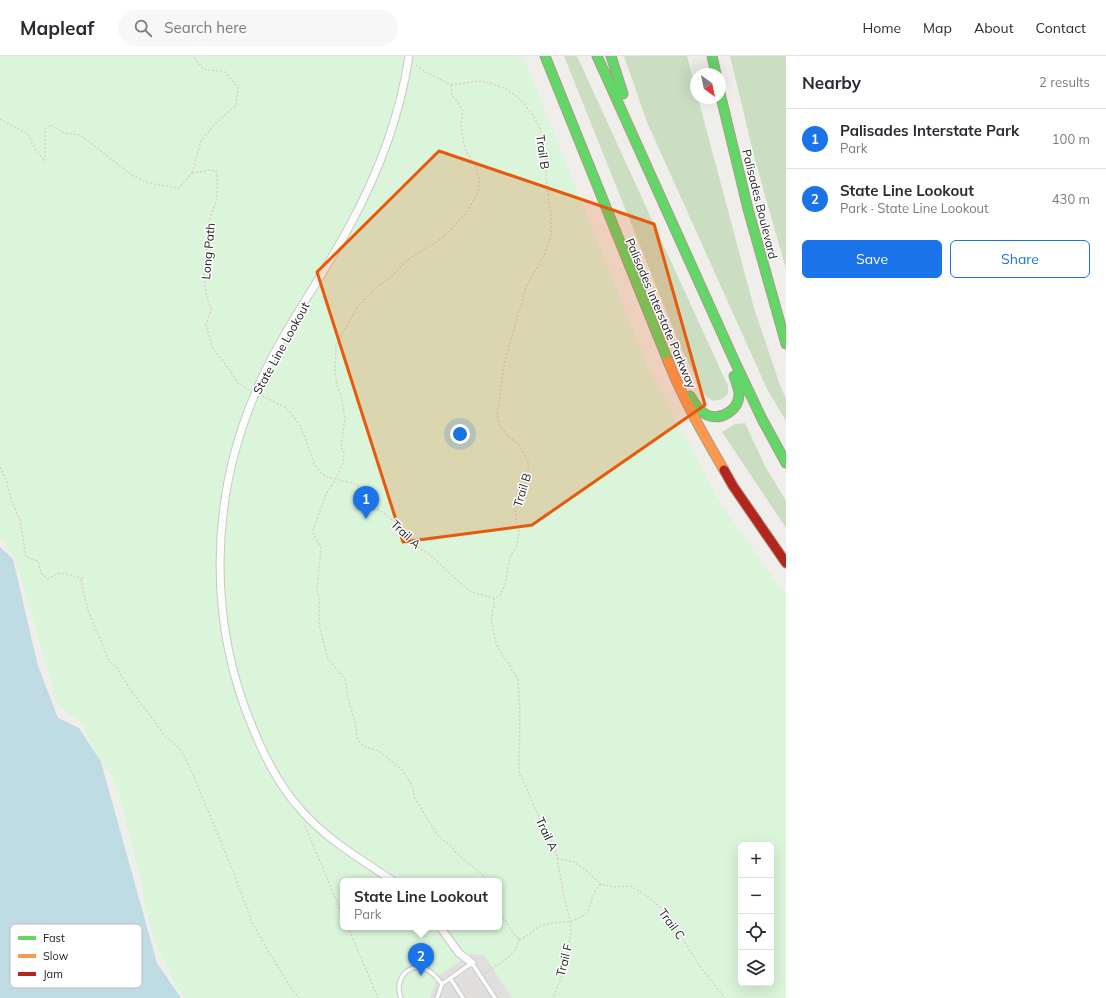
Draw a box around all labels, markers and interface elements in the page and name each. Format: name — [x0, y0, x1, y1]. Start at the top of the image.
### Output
search box — [118, 10, 398, 46]
text: Mapleaf — [20, 16, 94, 40]
icon: search — [132, 17, 154, 39]
text: Search here — [164, 18, 247, 37]
text: Home — [862, 19, 901, 37]
text: Map — [923, 19, 952, 37]
text: About — [974, 19, 1014, 37]
text: Contact — [1036, 19, 1086, 37]
north arrow — [690, 68, 726, 104]
text: Nearby — [802, 72, 861, 93]
text: 2 results — [1039, 74, 1090, 90]
text: Palisades Interstate Park — [840, 121, 1019, 140]
text: 1 — [811, 131, 819, 147]
text: 100 m — [1052, 131, 1090, 147]
street label: Trail B — [533, 134, 553, 170]
text: Park — [840, 140, 867, 156]
street label: Palisades Boulevard — [739, 148, 781, 260]
text: State Line Lookout — [840, 181, 974, 200]
text: 2 — [811, 191, 819, 207]
text: 430 m — [1052, 191, 1090, 207]
text: Park · State Line Lookout — [840, 200, 989, 216]
street label: Long Path — [198, 222, 218, 280]
street label: Palisades Interstate Parkway — [623, 236, 700, 391]
button: Save — [802, 240, 942, 278]
button: Share — [950, 240, 1090, 278]
street label: State Line Lookout — [249, 299, 313, 397]
your location — [450, 424, 470, 444]
street label: Trail B — [510, 471, 534, 509]
pin: 1 — [353, 486, 379, 519]
street label: Trail A — [388, 516, 424, 552]
street label: Trail A — [533, 815, 561, 853]
map controls — [738, 842, 774, 986]
button: + — [738, 842, 774, 878]
popup — [340, 878, 502, 930]
button: − — [738, 878, 774, 914]
text: State Line Lookout — [354, 887, 488, 906]
street label: Trail C — [656, 905, 688, 943]
text: Park — [354, 906, 381, 922]
button: locate — [738, 914, 774, 950]
legend — [10, 924, 142, 988]
text: Fast — [43, 931, 65, 945]
street label: Trail F — [553, 942, 575, 978]
pin: 2 — [408, 943, 434, 976]
text: Slow — [43, 949, 69, 963]
button: layers — [738, 950, 774, 986]
text: Jam — [43, 967, 63, 981]

